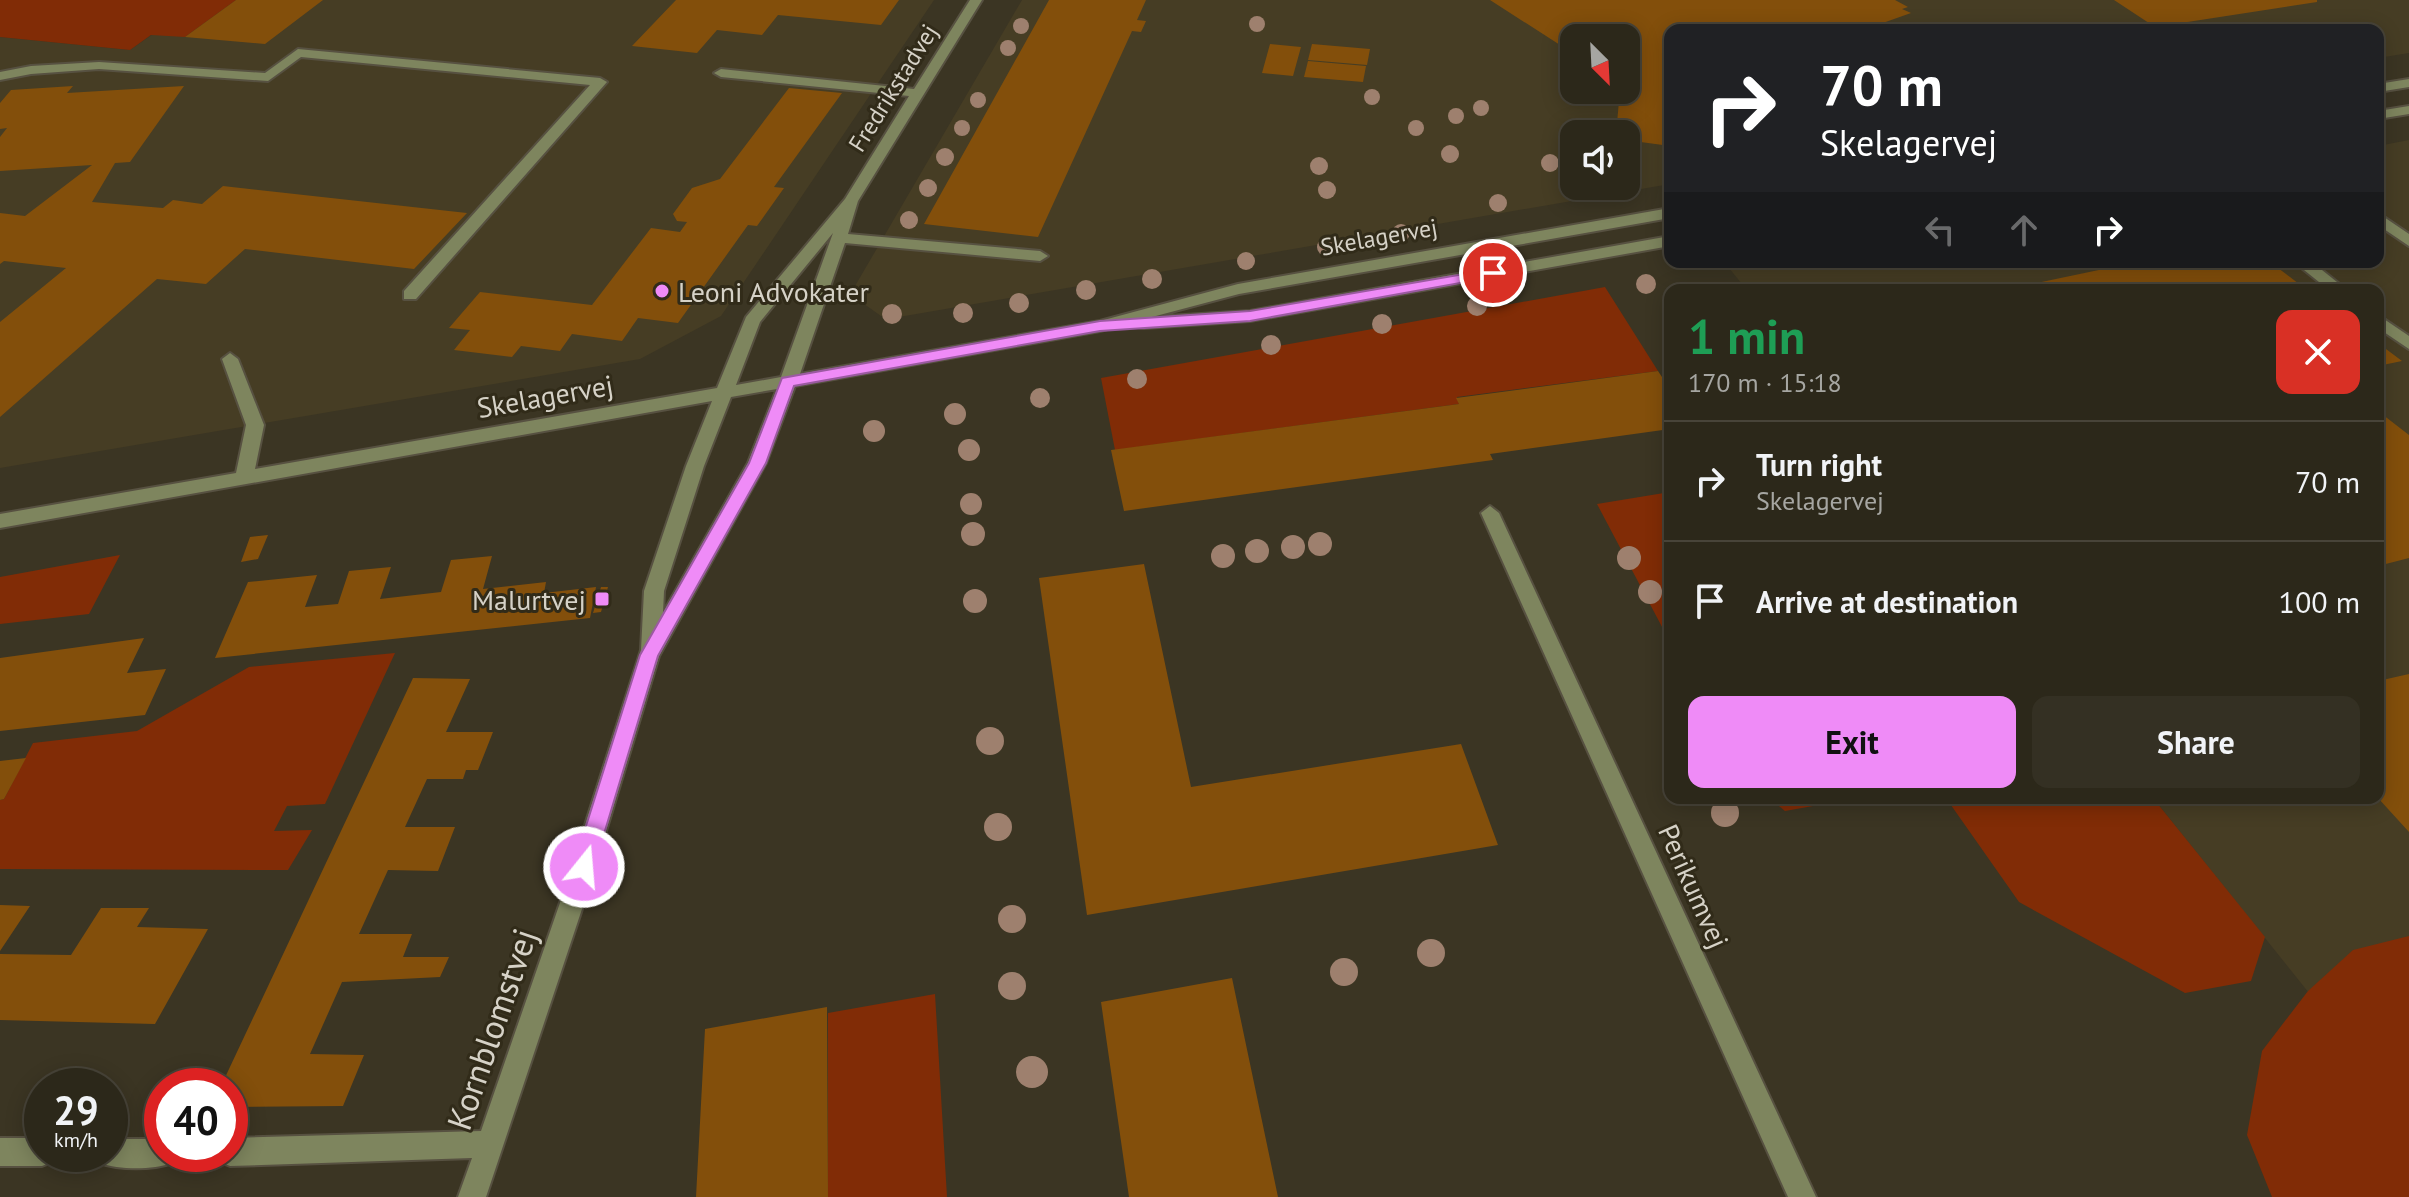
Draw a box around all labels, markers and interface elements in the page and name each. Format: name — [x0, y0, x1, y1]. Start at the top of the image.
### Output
street label: Fredrikstadvej — [842, 18, 944, 158]
north arrow — [1560, 24, 1640, 104]
map controls — [1560, 24, 1640, 200]
text: 70 m — [1820, 49, 1943, 121]
icon: right — [1688, 56, 1792, 160]
text: Skelagervej — [1820, 119, 1997, 166]
button: sound — [1560, 120, 1640, 200]
icon: left — [1918, 208, 1962, 252]
icon: ahead — [2002, 208, 2046, 252]
icon: right — [2086, 208, 2130, 252]
street label: Skelagervej — [1318, 211, 1440, 263]
pin — [1459, 239, 1527, 307]
icon: arrive — [1471, 251, 1515, 295]
place label: Leoni Advokater — [678, 273, 869, 310]
marker: Leoni Advokater — [653, 282, 671, 300]
text: 1 min — [1688, 305, 1805, 367]
button: close — [2276, 310, 2360, 394]
street label: Skelagervej — [474, 366, 616, 426]
text: 170 m · 15:18 — [1688, 366, 1842, 399]
text: Turn right — [1756, 445, 1882, 484]
icon: right — [1688, 459, 1732, 503]
text: 70 m — [2295, 462, 2360, 501]
text: Skelagervej — [1756, 484, 1884, 517]
icon: arrive — [1688, 579, 1732, 623]
place label: Malurtvej — [472, 581, 586, 618]
text: Arrive at destination — [1756, 582, 2018, 621]
text: 100 m — [2279, 582, 2360, 621]
marker: Malurtvej — [593, 590, 611, 608]
button: Exit — [1688, 696, 2016, 788]
button: Share — [2032, 696, 2360, 788]
street label: Perikumvej — [1650, 818, 1738, 954]
position arrow — [542, 825, 626, 909]
street label: Kornblomstvej — [436, 923, 546, 1135]
speed limit sign: 40 — [144, 1068, 248, 1172]
text: 29 — [53, 1084, 99, 1136]
text: km/h — [54, 1127, 98, 1153]

